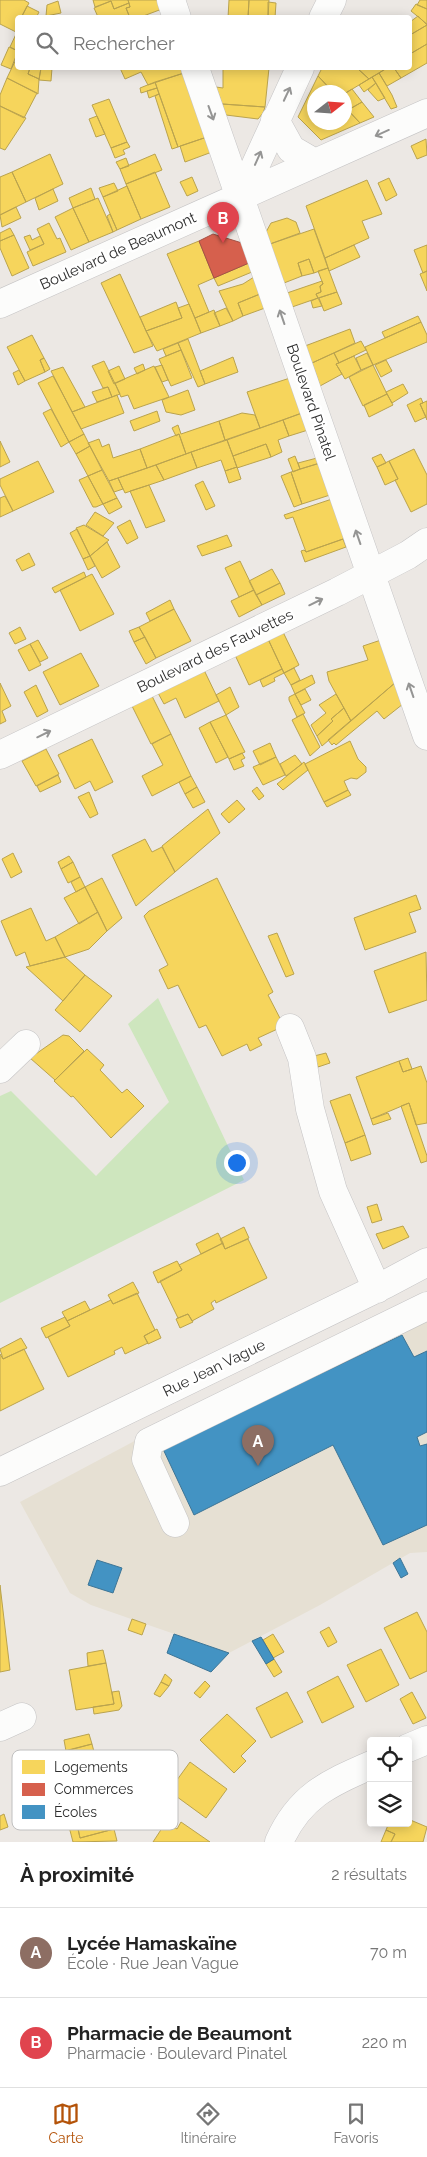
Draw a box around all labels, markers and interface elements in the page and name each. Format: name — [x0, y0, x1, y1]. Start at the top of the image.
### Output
search box — [15, 15, 412, 70]
icon: search — [33, 29, 61, 57]
text: Rechercher — [73, 32, 175, 54]
north arrow — [307, 85, 352, 130]
one-way arrow — [283, 87, 293, 102]
one-way arrow — [207, 105, 216, 121]
one-way arrow — [375, 129, 390, 138]
one-way arrow — [254, 151, 264, 166]
pin: B — [207, 202, 239, 243]
street label: Boulevard de Beaumont — [37, 208, 199, 294]
one-way arrow — [277, 309, 286, 325]
street label: Boulevard Pinatel — [283, 341, 340, 463]
one-way arrow — [353, 529, 362, 545]
one-way arrow — [308, 597, 323, 606]
street label: Boulevard des Fauvettes — [134, 605, 296, 697]
one-way arrow — [406, 683, 415, 698]
one-way arrow — [36, 729, 51, 738]
your location — [224, 1150, 250, 1176]
street label: Rue Jean Vague — [160, 1335, 268, 1401]
pin: A — [242, 1425, 274, 1466]
map controls — [367, 1737, 412, 1827]
button: locate — [367, 1737, 412, 1782]
legend — [12, 1750, 178, 1830]
text: Logements — [54, 1759, 128, 1775]
text: Commerces — [54, 1781, 133, 1797]
button: layers — [367, 1782, 412, 1827]
text: Écoles — [54, 1803, 97, 1820]
text: À proximité — [20, 1862, 134, 1887]
text: 2 résultats — [331, 1865, 407, 1884]
text: Lycée Hamaskaïne — [67, 1932, 237, 1954]
text: A — [31, 1943, 41, 1962]
text: 70 m — [370, 1943, 407, 1962]
text: École · Rue Jean Vague — [67, 1954, 239, 1973]
text: Pharmacie de Beaumont — [67, 2022, 292, 2044]
text: B — [31, 2033, 41, 2052]
text: 220 m — [362, 2033, 407, 2052]
text: Pharmacie · Boulevard Pinatel — [67, 2044, 287, 2063]
tab: Carte — [49, 2100, 83, 2146]
tab: Itinéraire — [180, 2100, 236, 2146]
tab: Favoris — [333, 2100, 378, 2146]

